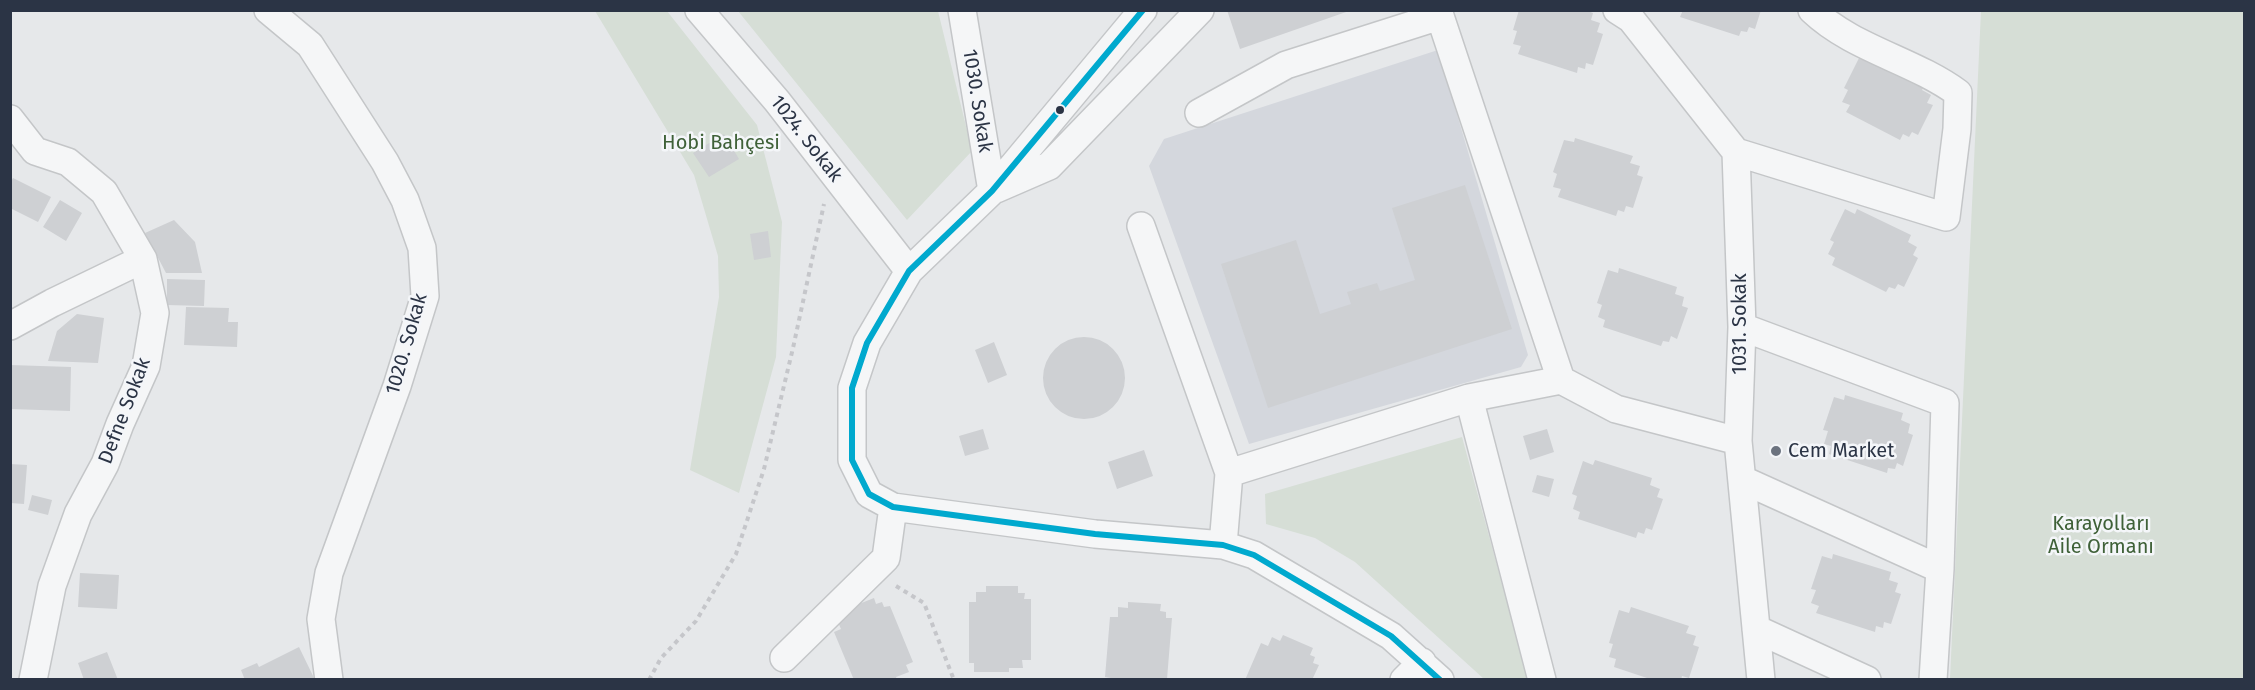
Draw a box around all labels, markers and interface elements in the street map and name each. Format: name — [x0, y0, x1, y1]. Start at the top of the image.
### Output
street label: 1030. Sokak — [957, 48, 997, 154]
street label: 1024. Sokak — [765, 91, 847, 187]
unlabelled marker — [1054, 104, 1066, 116]
park label: Hobi Bahçesi — [662, 131, 780, 155]
street label: 1031. Sokak — [1728, 273, 1752, 375]
street label: 1020. Sokak — [381, 291, 433, 397]
street label: Defne Sokak — [94, 354, 156, 468]
place label: Cem Market — [1788, 439, 1894, 463]
marker: Cem Market — [1769, 444, 1783, 458]
park label: Karayolları Aile Ormanı — [2048, 512, 2154, 559]

